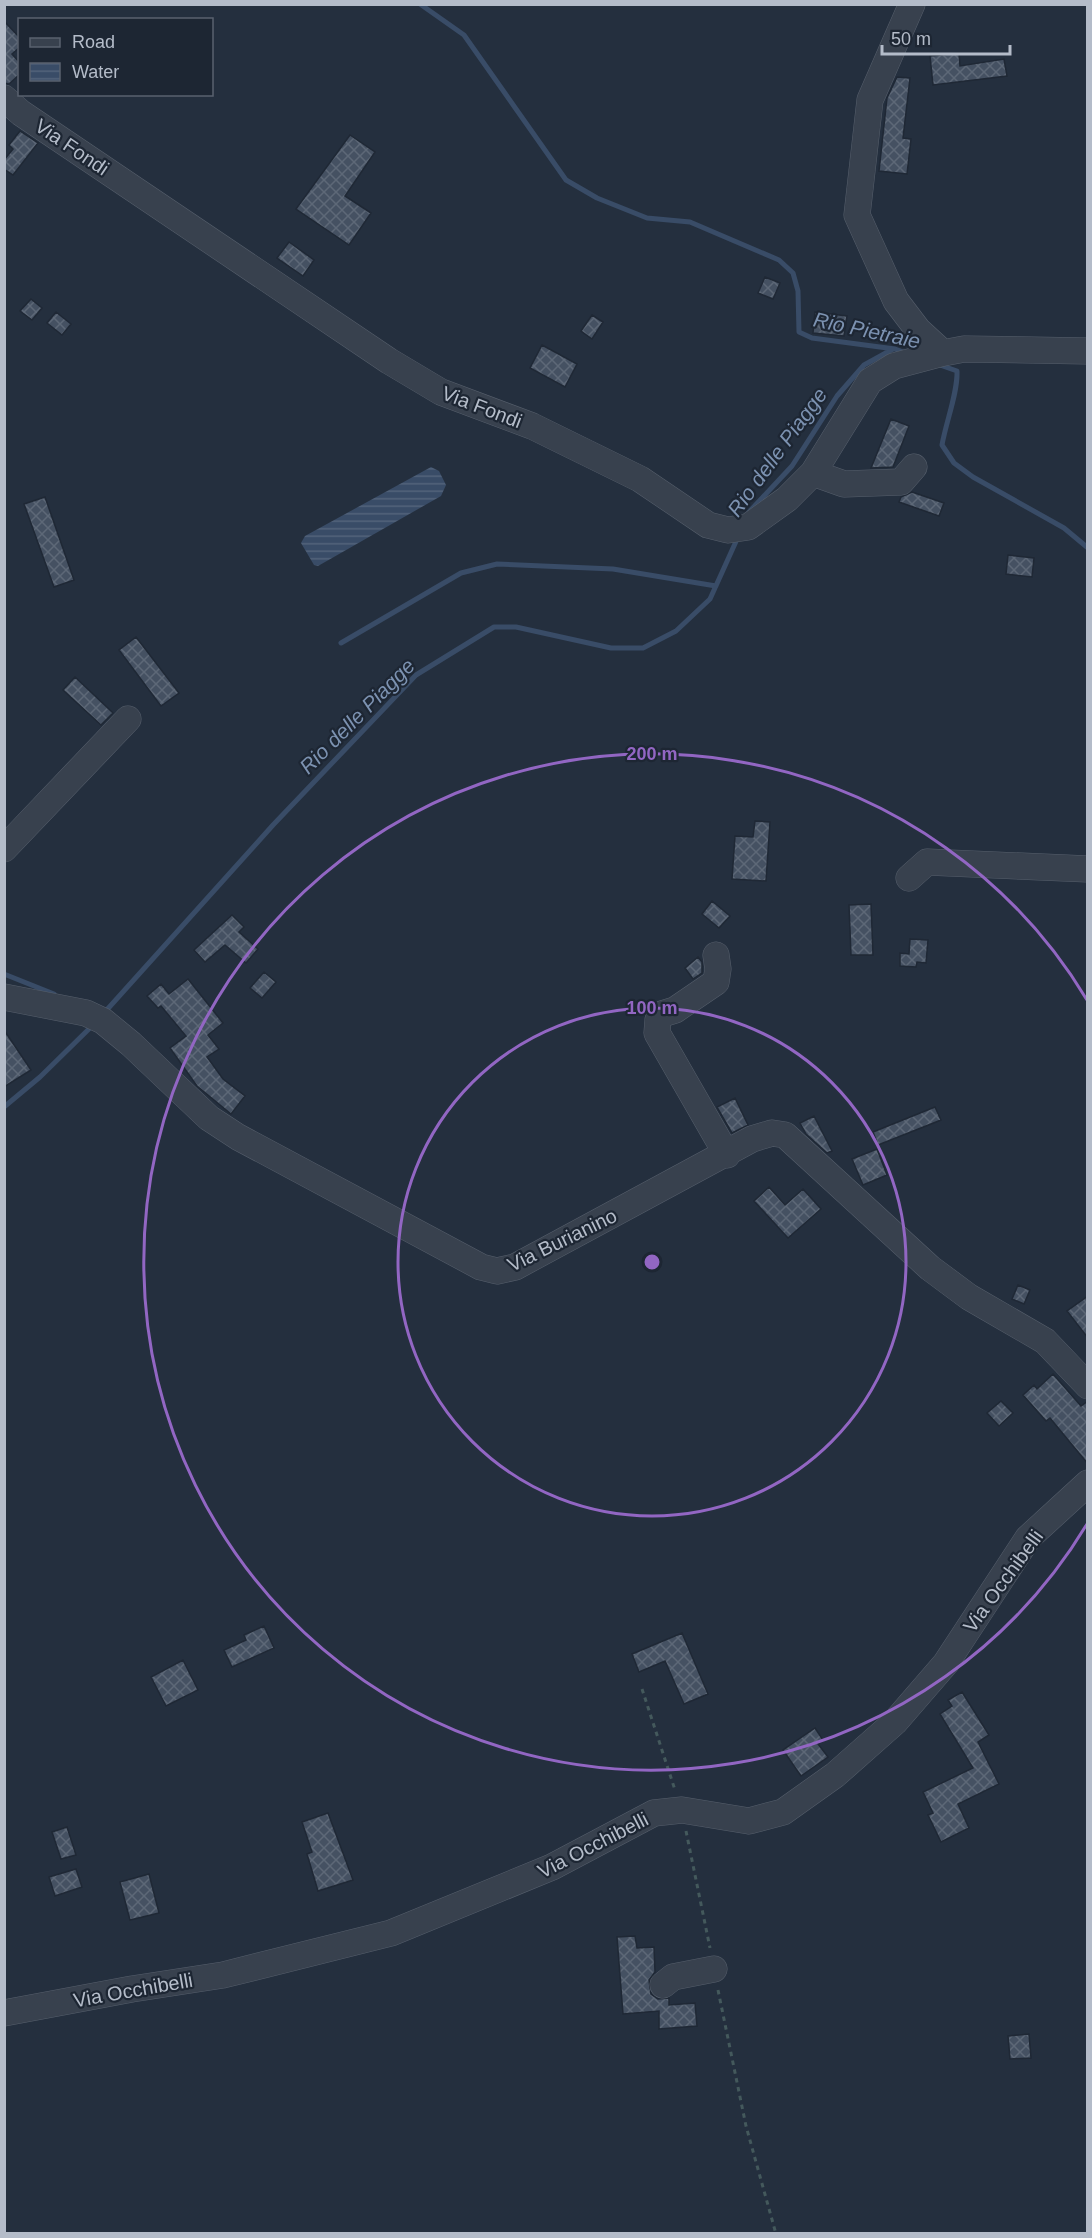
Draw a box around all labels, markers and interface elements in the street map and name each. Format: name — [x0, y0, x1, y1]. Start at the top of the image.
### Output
legend — [18, 18, 213, 96]
scale bar — [882, 18, 1010, 56]
text: 50 m — [891, 29, 931, 49]
text: Road — [72, 32, 115, 52]
text: Water — [72, 62, 119, 82]
street label: Via Fondi — [31, 114, 113, 180]
water label: Rio Pietraie — [812, 307, 922, 353]
street label: Via Fondi — [439, 382, 525, 432]
water label: Rio delle Piagge — [723, 383, 831, 521]
water label: Rio delle Piagge — [295, 654, 419, 778]
text: 200 m — [626, 744, 678, 764]
text: 100 m — [626, 998, 678, 1018]
street label: Via Burianino — [504, 1204, 620, 1276]
centre of rings — [642, 1252, 662, 1272]
street label: Via Occhibelli — [959, 1526, 1047, 1636]
street label: Via Occhibelli — [534, 1808, 652, 1882]
street label: Via Occhibelli — [72, 1969, 194, 2011]

